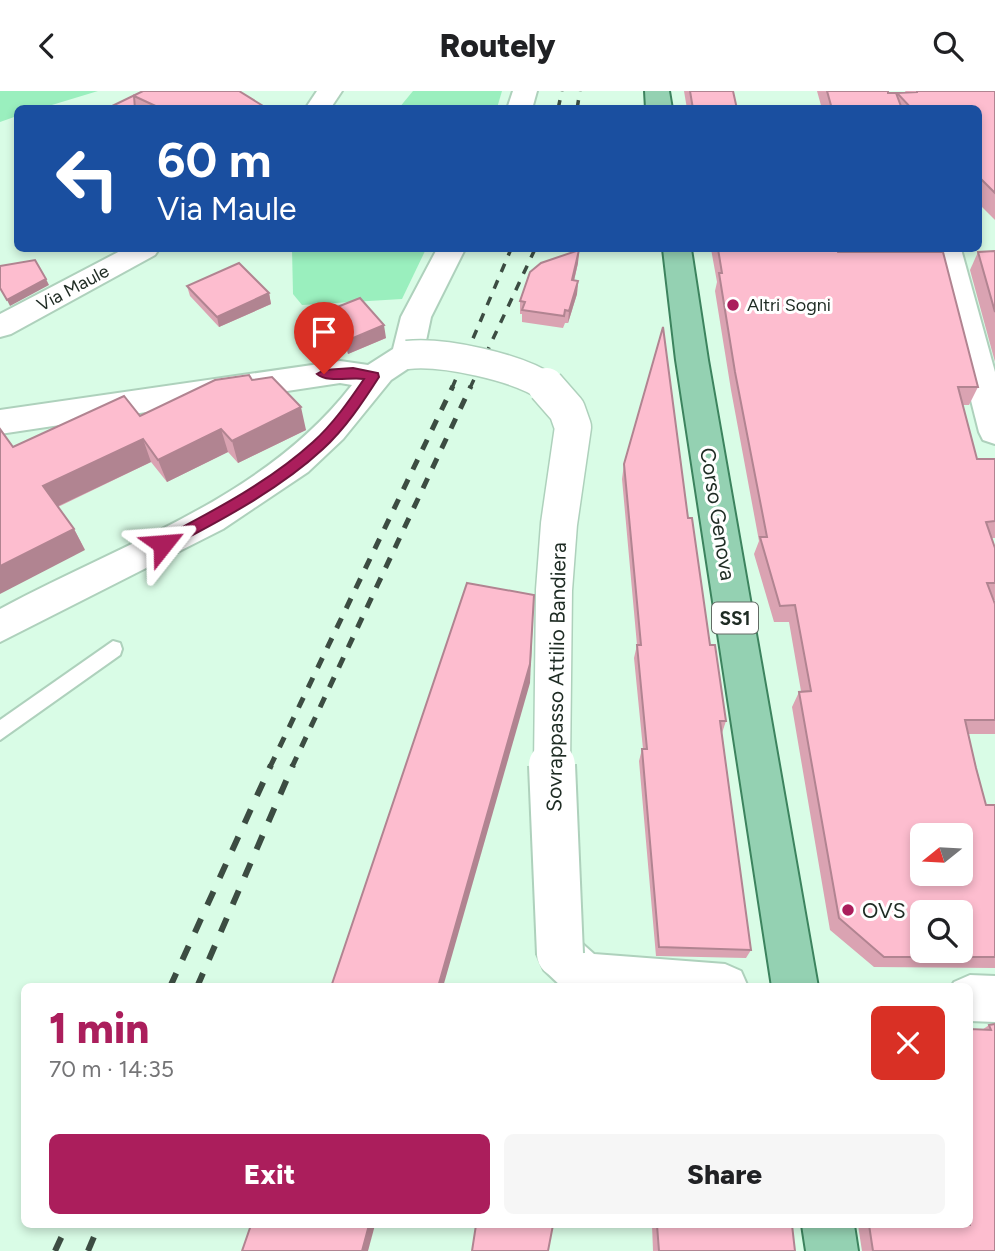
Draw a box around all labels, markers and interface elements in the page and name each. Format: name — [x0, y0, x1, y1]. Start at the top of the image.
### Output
icon: back — [28, 27, 66, 65]
text: Routely — [439, 27, 556, 65]
icon: search — [929, 27, 967, 65]
text: 60 m — [157, 130, 272, 189]
icon: left — [42, 133, 133, 224]
text: Via Maule — [157, 190, 297, 228]
street label: Via Maule — [33, 260, 113, 316]
place label: Altri Sogni — [747, 294, 831, 316]
marker: Altri Sogni — [725, 297, 741, 313]
pin — [294, 302, 354, 374]
icon: arrive — [305, 313, 343, 351]
street label: Corso Genova — [695, 446, 741, 582]
position arrow — [126, 507, 200, 581]
street label: Sovrappasso Attilio Bandiera — [541, 542, 571, 812]
road number: SS1 — [712, 603, 758, 633]
north arrow — [910, 823, 973, 885]
map controls — [910, 823, 973, 963]
place label: OVS — [862, 898, 906, 923]
button: search — [910, 900, 973, 963]
marker: OVS — [840, 902, 856, 918]
text: 1 min — [49, 1003, 149, 1054]
button: close — [871, 1006, 945, 1080]
text: 70 m · 14:35 — [49, 1055, 174, 1083]
button: Exit — [49, 1134, 490, 1214]
button: Share — [504, 1134, 945, 1214]

